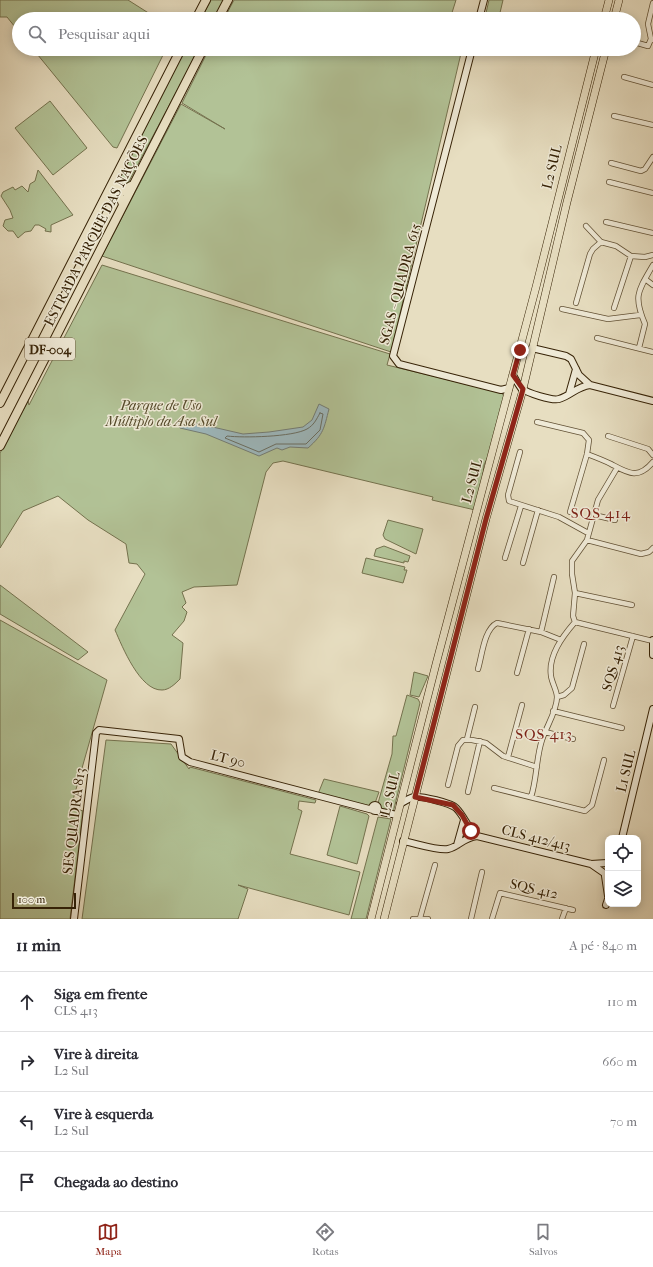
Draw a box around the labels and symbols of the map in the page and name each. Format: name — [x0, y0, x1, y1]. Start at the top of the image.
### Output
street label: ESTRADA PARQUE DAS NAÇÕES — [40, 133, 152, 329]
street label: L2 SUL — [538, 142, 566, 191]
street label: SGAS - QUADRA 615 — [376, 221, 424, 347]
road number: DF-004 — [25, 338, 75, 360]
route end — [511, 341, 529, 359]
park label: Parque de Uso Múltiplo da Asa Sul — [104, 397, 218, 430]
street label: L2 SUL — [458, 456, 486, 505]
district label: SQS 414 — [571, 504, 631, 522]
street label: SQS 413 — [598, 643, 628, 693]
district label: SQS 413 — [515, 725, 573, 743]
street label: LT 90 — [209, 746, 247, 772]
street label: L1 SUL — [613, 748, 640, 794]
street label: SES QUADRA 813 — [59, 767, 89, 875]
street label: L2 SUL — [376, 769, 404, 818]
street label: CLS 412/413 — [500, 821, 572, 855]
route start — [462, 822, 480, 840]
street label: SQS 412 — [508, 875, 560, 903]
scale bar — [12, 891, 76, 910]

